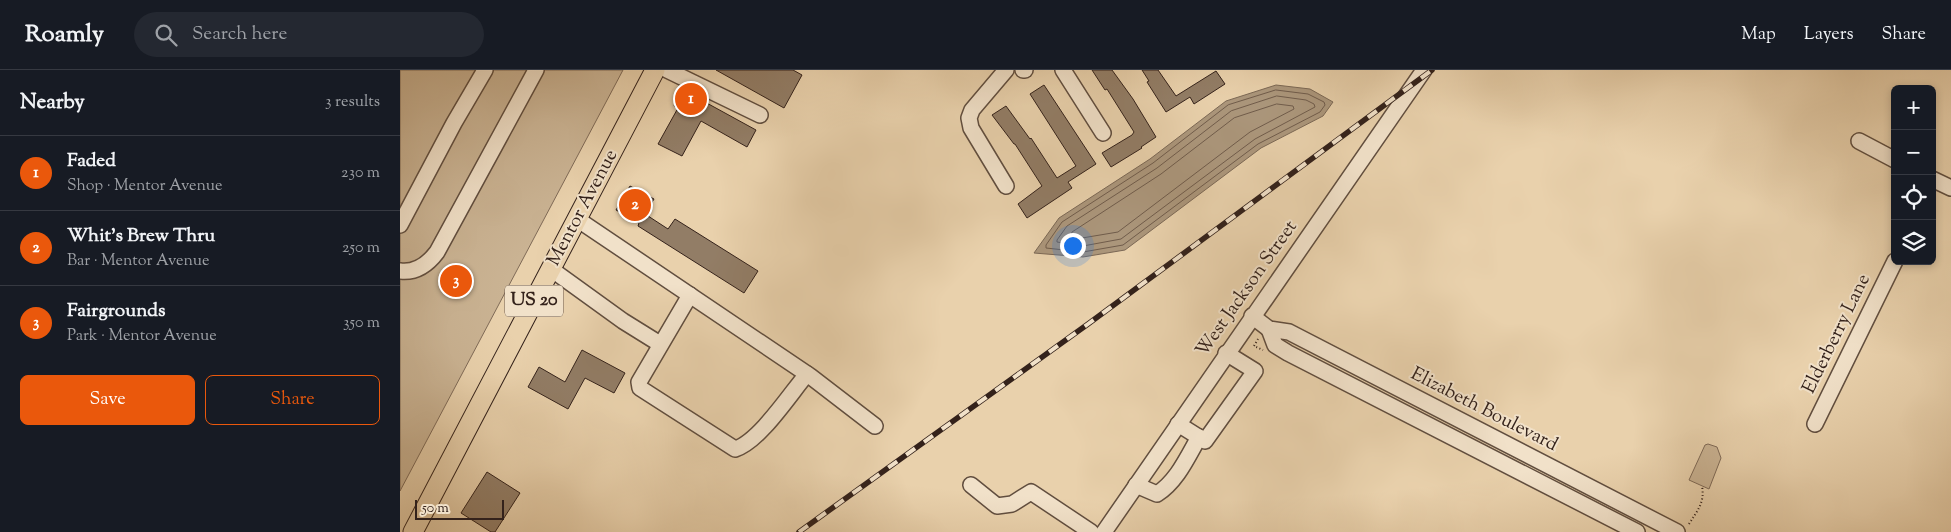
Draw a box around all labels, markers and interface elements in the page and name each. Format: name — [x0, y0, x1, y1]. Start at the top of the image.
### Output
search box — [134, 12, 484, 57]
text: Roamly — [25, 18, 104, 52]
icon: search — [152, 21, 180, 49]
text: Search here — [192, 21, 287, 48]
text: Map — [1741, 22, 1776, 48]
text: Layers — [1804, 22, 1854, 48]
text: Share — [1882, 22, 1926, 48]
pin: 1 — [675, 80, 707, 118]
map controls — [1891, 85, 1936, 265]
button: + — [1891, 85, 1936, 130]
text: Nearby — [20, 88, 85, 118]
text: 3 results — [325, 91, 380, 114]
button: − — [1891, 130, 1936, 175]
street label: Mentor Avenue — [541, 145, 625, 271]
text: Faded — [67, 148, 116, 175]
text: 1 — [33, 162, 39, 185]
text: 230 m — [341, 162, 380, 185]
text: Shop · Mentor Avenue — [67, 175, 222, 198]
button: locate — [1891, 175, 1936, 220]
pin: 2 — [619, 186, 651, 224]
street label: West Jackson Street — [1190, 215, 1305, 363]
button: layers — [1891, 220, 1936, 265]
text: Whit's Brew Thru — [67, 223, 215, 250]
your location — [1060, 233, 1086, 259]
text: 2 — [32, 237, 40, 260]
text: 250 m — [342, 237, 380, 260]
text: Bar · Mentor Avenue — [67, 250, 209, 273]
pin: 3 — [440, 262, 472, 300]
street label: Elderberry Lane — [1796, 270, 1878, 398]
road number: US 20 — [505, 286, 563, 317]
text: Fairgrounds — [67, 298, 165, 325]
text: 3 — [33, 312, 39, 335]
text: 350 m — [343, 312, 380, 335]
text: Park · Mentor Avenue — [67, 325, 217, 348]
street label: Elizabeth Boulevard — [1406, 361, 1563, 459]
button: Save — [20, 375, 195, 425]
button: Share — [205, 375, 380, 425]
scale bar — [415, 497, 504, 520]
text: 50 m — [422, 499, 449, 519]

